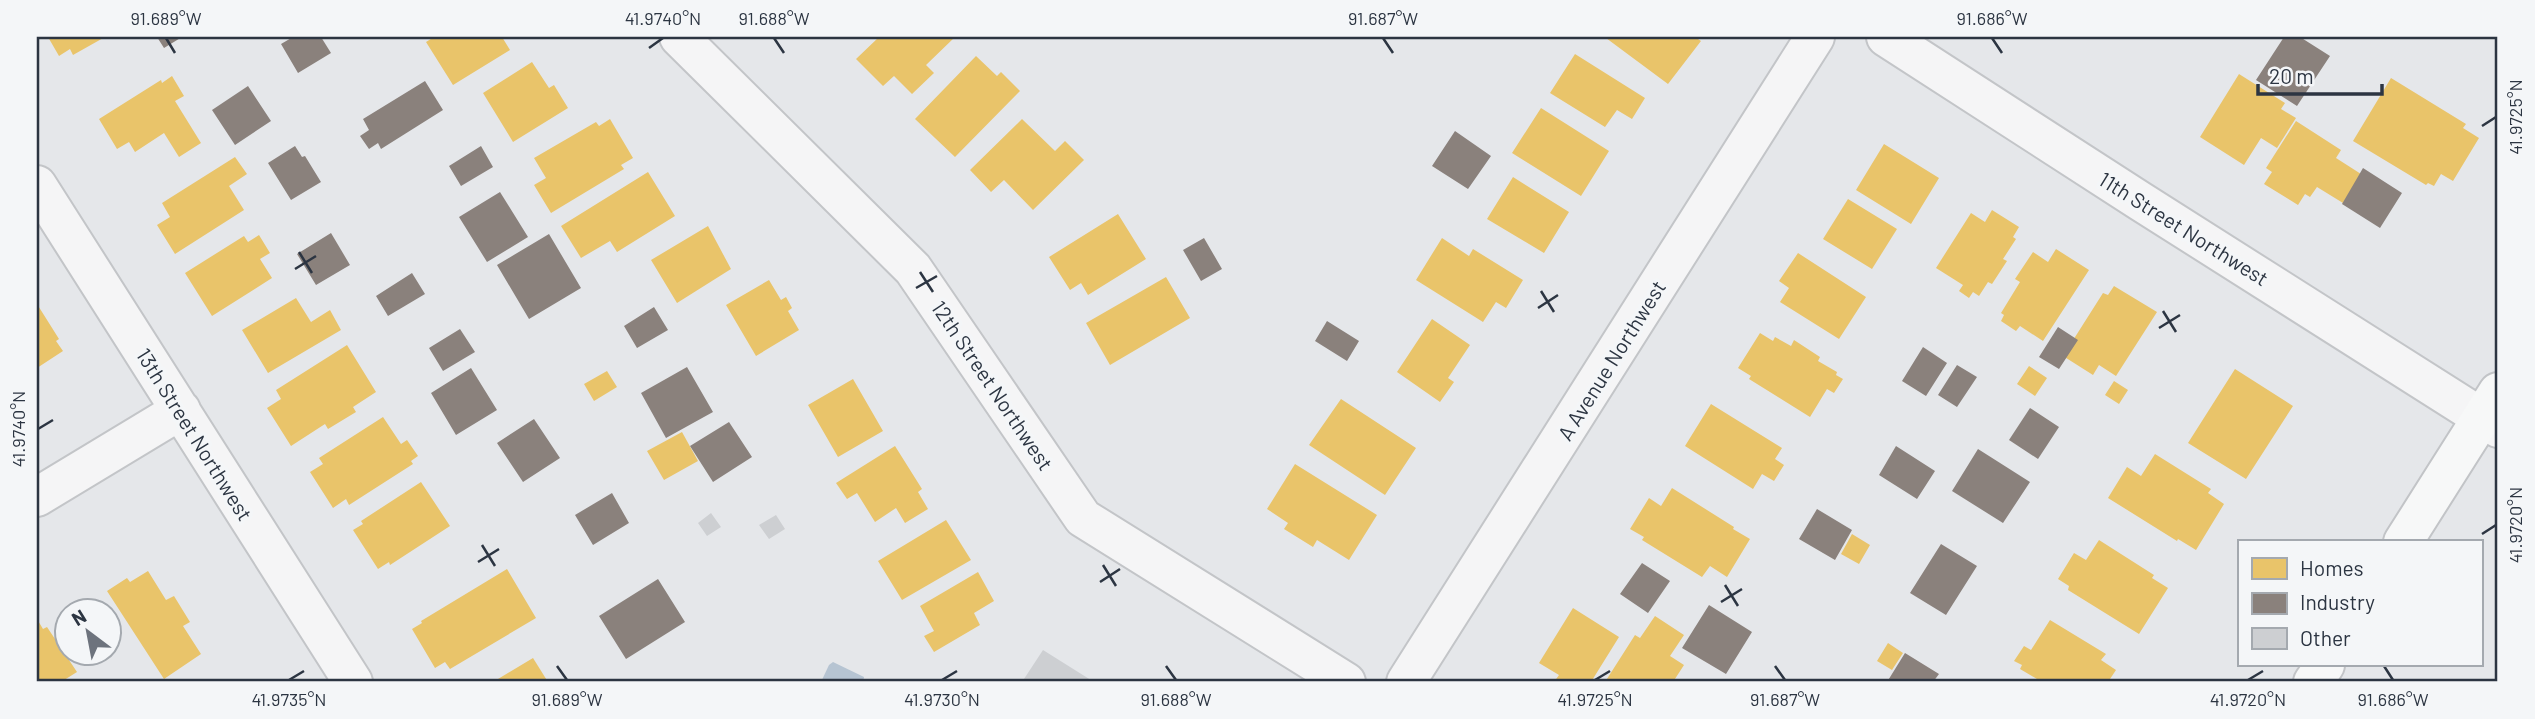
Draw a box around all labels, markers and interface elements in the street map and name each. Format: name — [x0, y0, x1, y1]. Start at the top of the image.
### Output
text: 91.689°W — [130, 7, 202, 29]
text: 41.9740°N — [625, 7, 701, 29]
text: 91.688°W — [738, 7, 810, 29]
text: 91.687°W — [1348, 7, 1418, 29]
text: 91.686°W — [1957, 7, 2028, 29]
scale bar — [2258, 52, 2383, 96]
text: 20 m — [2269, 63, 2314, 88]
text: 41.9725°N — [2504, 79, 2526, 155]
street label: 11th Street Northwest — [2095, 166, 2273, 290]
street label: A Avenue Northwest — [1552, 275, 1670, 445]
street label: 12th Street Northwest — [927, 295, 1059, 475]
street label: 13th Street Northwest — [132, 343, 258, 525]
text: 41.9740°N — [7, 391, 29, 467]
text: 41.9720°N — [2504, 487, 2526, 563]
legend — [2238, 540, 2482, 666]
text: Homes — [2300, 555, 2364, 580]
text: Industry — [2300, 589, 2375, 614]
north arrow — [52, 596, 122, 666]
text: N — [67, 604, 90, 630]
text: Other — [2300, 625, 2351, 650]
text: 41.9735°N — [251, 688, 327, 710]
text: 91.689°W — [531, 688, 603, 710]
text: 41.9730°N — [904, 688, 980, 710]
text: 91.688°W — [1140, 688, 1212, 710]
text: 41.9725°N — [1557, 688, 1633, 710]
text: 91.687°W — [1750, 688, 1820, 710]
text: 41.9720°N — [2210, 688, 2286, 710]
text: 91.686°W — [2358, 688, 2429, 710]

